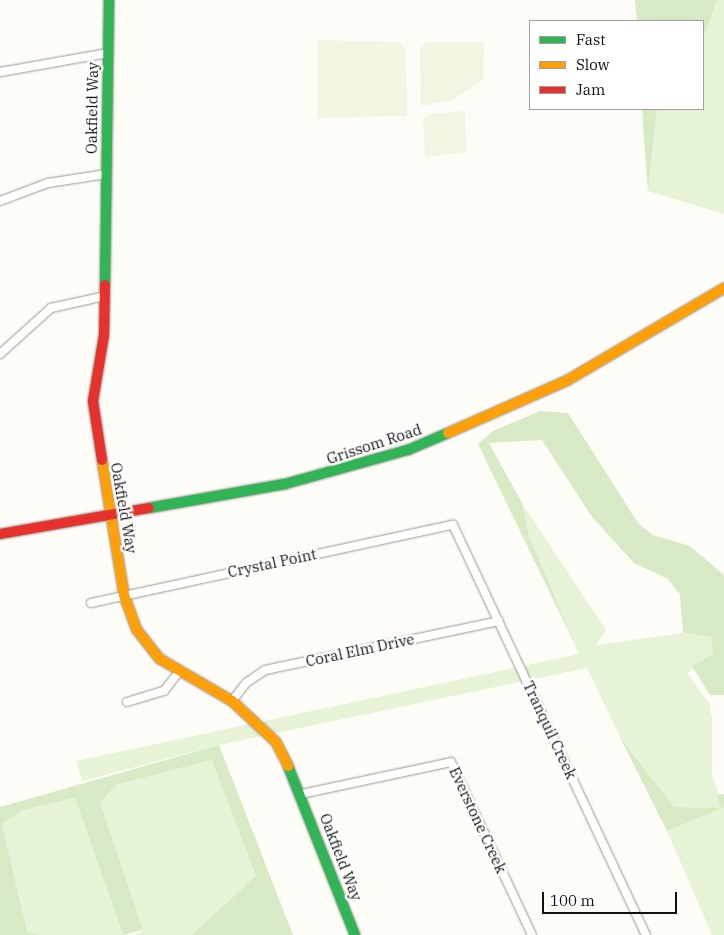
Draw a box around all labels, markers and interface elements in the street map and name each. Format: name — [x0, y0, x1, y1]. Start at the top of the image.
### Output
legend — [529, 20, 704, 110]
text: Fast — [576, 30, 606, 49]
text: Slow — [576, 55, 609, 74]
street label: Oakfield Way — [82, 62, 102, 154]
text: Jam — [576, 80, 605, 99]
street label: Grissom Road — [324, 420, 424, 468]
street label: Oakfield Way — [107, 461, 141, 555]
street label: Crystal Point — [226, 545, 318, 581]
street label: Coral Elm Drive — [304, 630, 416, 670]
street label: Tranquil Creek — [519, 678, 581, 782]
street label: Everstone Creek — [446, 764, 510, 876]
street label: Oakfield Way — [316, 811, 366, 903]
scale bar — [544, 882, 679, 914]
text: 100 m — [550, 891, 595, 910]

